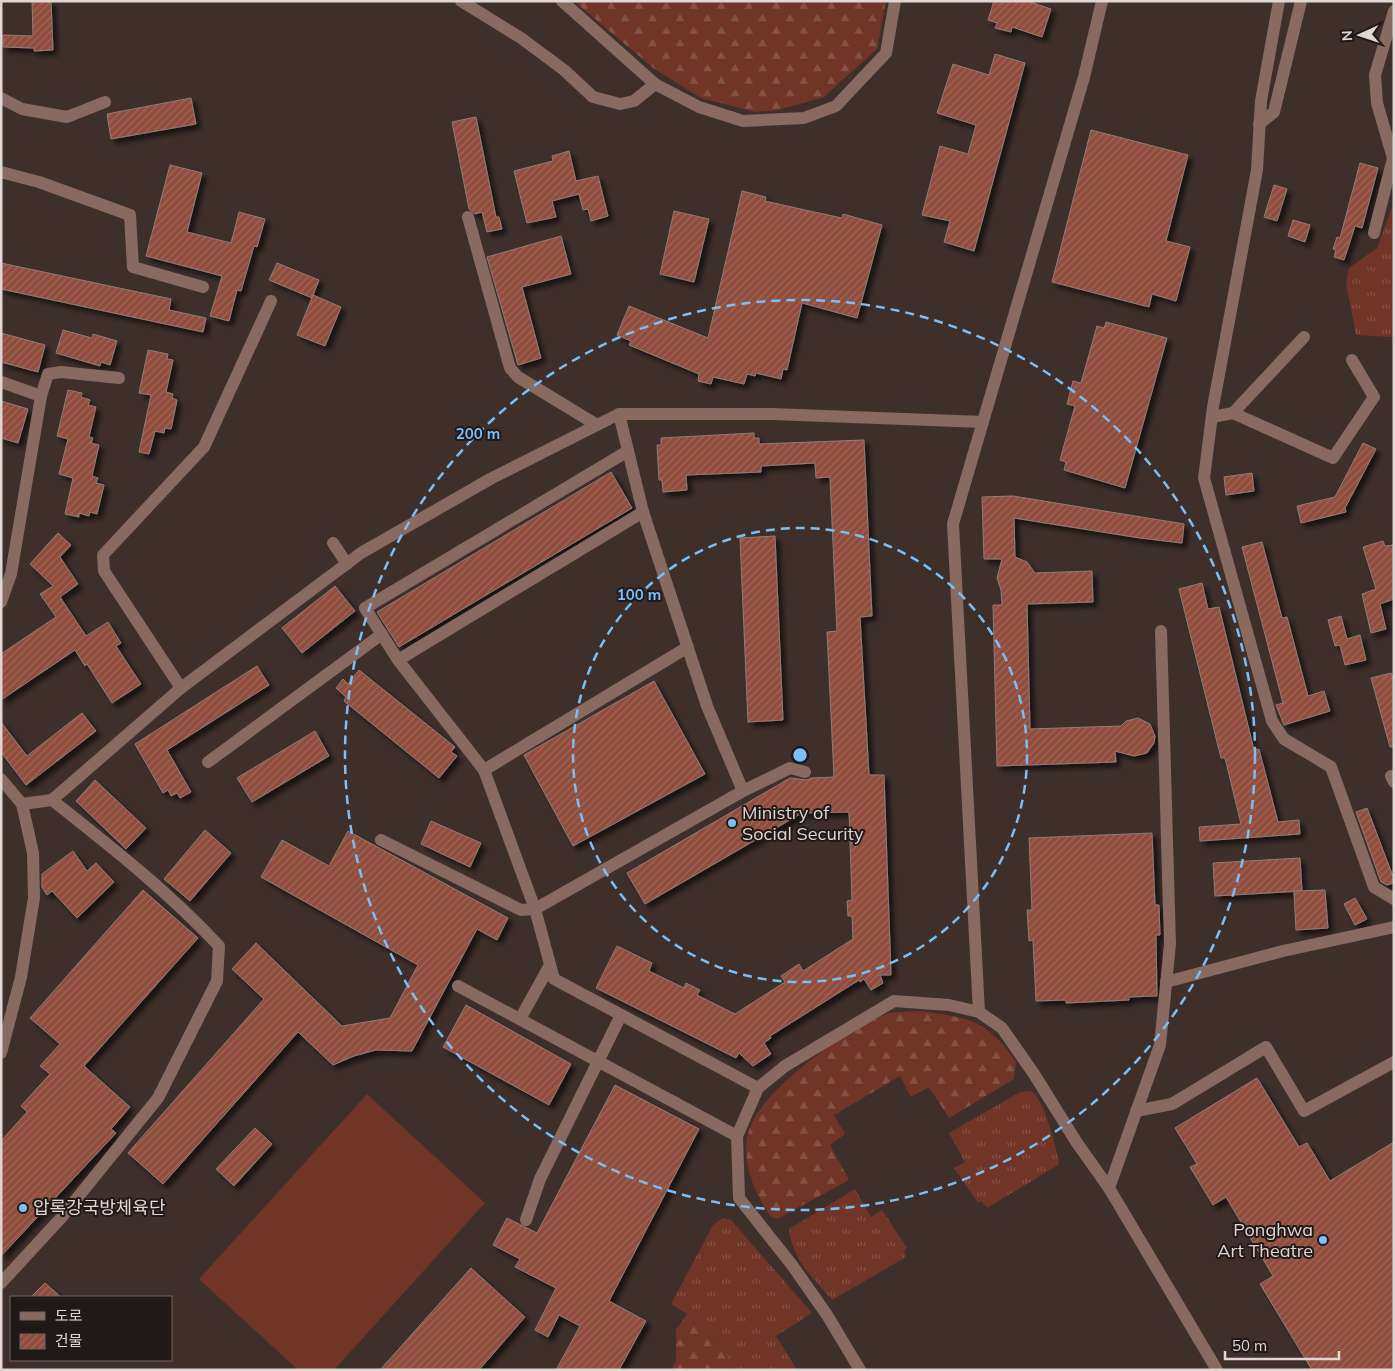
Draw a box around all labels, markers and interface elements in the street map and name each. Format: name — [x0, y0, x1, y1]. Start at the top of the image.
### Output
north arrow — [1335, 10, 1385, 60]
text: N — [1338, 30, 1356, 41]
text: 200 m — [456, 424, 500, 443]
text: 100 m — [617, 585, 661, 604]
centre of rings — [791, 746, 809, 764]
place label: Ministry of Social Security — [742, 801, 864, 845]
marker: Ministry of Social Security — [726, 817, 738, 829]
place label: 압록강국방체육단 — [33, 1196, 165, 1219]
marker: 압록강국방체육단 — [17, 1202, 29, 1214]
place label: Ponghwa Art Theatre — [1217, 1218, 1313, 1262]
marker: Ponghwa Art Theatre — [1317, 1234, 1329, 1246]
legend — [10, 1296, 172, 1361]
text: 도로 — [55, 1306, 83, 1325]
scale bar — [1225, 1328, 1339, 1360]
text: 건물 — [55, 1331, 83, 1350]
text: 50 m — [1232, 1336, 1267, 1355]

